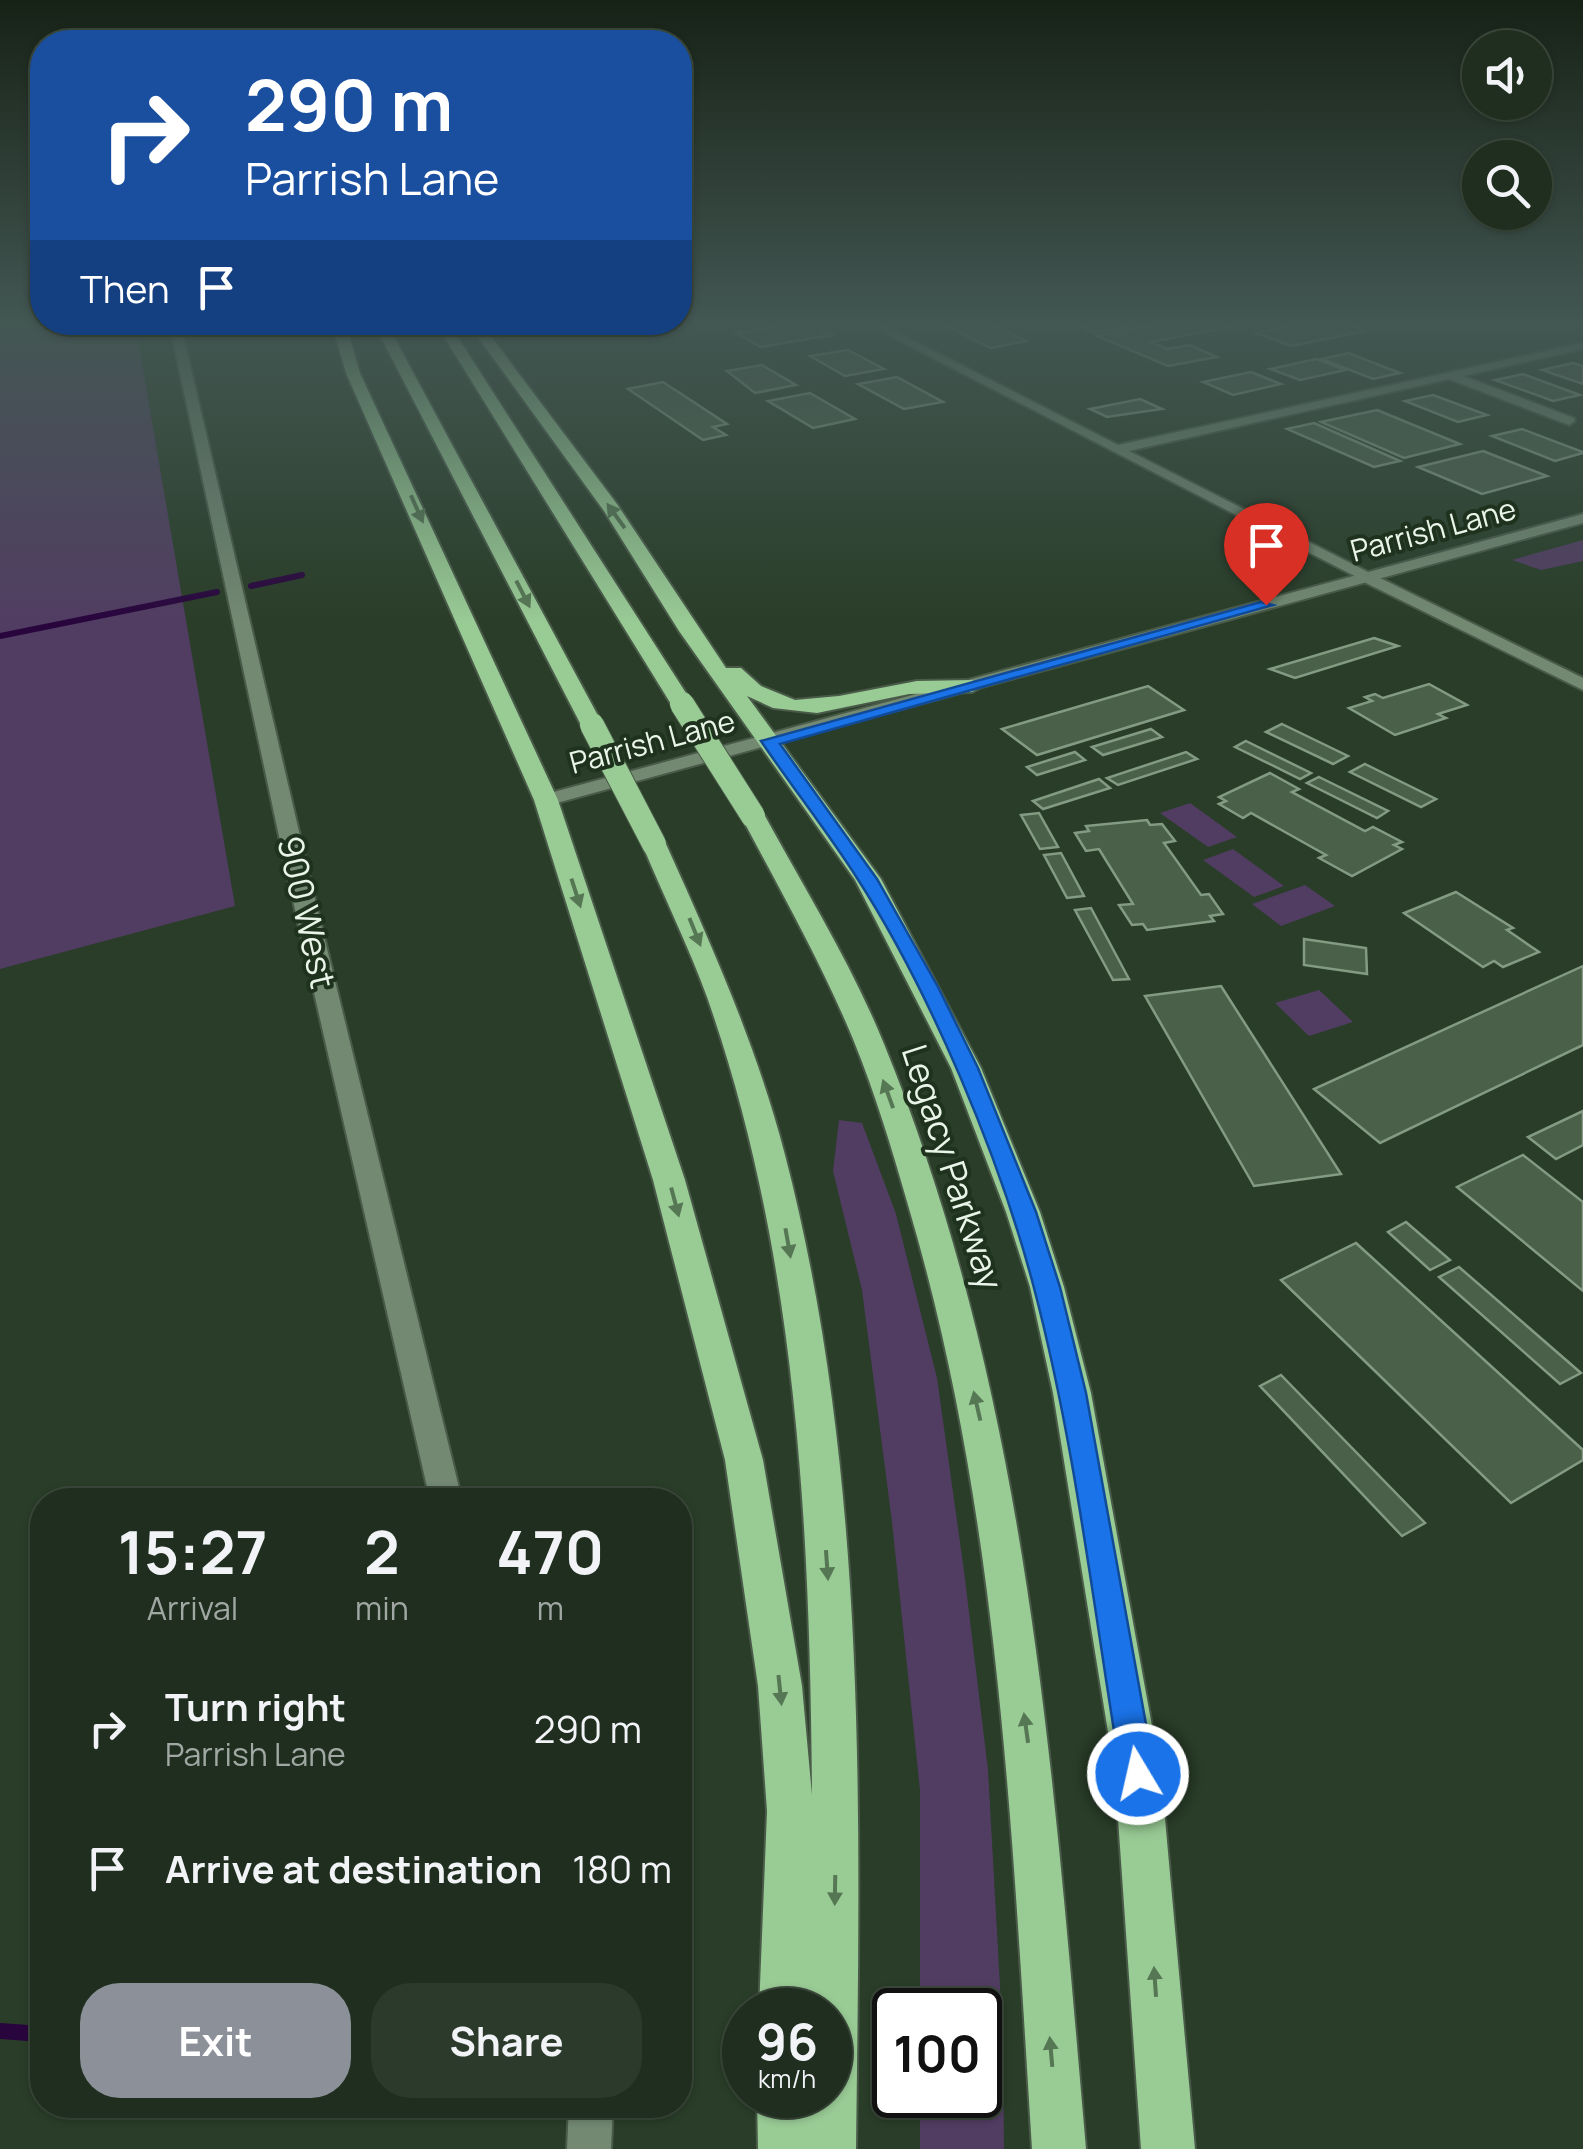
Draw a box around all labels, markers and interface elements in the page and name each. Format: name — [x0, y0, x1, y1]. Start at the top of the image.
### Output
map controls — [1462, 30, 1552, 230]
button: sound — [1462, 30, 1552, 120]
text: 290 m — [245, 56, 453, 152]
icon: right — [80, 70, 210, 200]
button: search — [1462, 140, 1552, 230]
text: Parrish Lane — [245, 147, 499, 209]
icon: arrive — [189, 260, 244, 315]
text: Then — [80, 262, 169, 314]
street label: Parrish Lane — [1346, 487, 1520, 571]
one-way arrow — [409, 494, 425, 524]
one-way arrow — [607, 503, 627, 529]
pin — [1224, 503, 1309, 606]
icon: arrive — [1239, 518, 1294, 573]
one-way arrow — [514, 580, 531, 609]
street label: Parrish Lane — [565, 699, 739, 783]
street label: 900 West — [266, 831, 348, 993]
one-way arrow — [570, 878, 585, 908]
one-way arrow — [688, 918, 704, 948]
street label: Legacy Parkway — [891, 1038, 1015, 1296]
one-way arrow — [880, 1079, 895, 1109]
one-way arrow — [668, 1187, 683, 1218]
one-way arrow — [781, 1228, 796, 1259]
one-way arrow — [969, 1391, 985, 1422]
text: 15:27 — [118, 1510, 267, 1592]
text: 2 — [364, 1510, 400, 1592]
text: 470 — [496, 1510, 604, 1592]
one-way arrow — [819, 1550, 835, 1582]
text: Arrival — [147, 1586, 238, 1630]
text: min — [355, 1586, 409, 1630]
text: m — [537, 1586, 564, 1630]
one-way arrow — [772, 1675, 788, 1707]
text: Turn right — [165, 1680, 346, 1732]
icon: right — [80, 1701, 135, 1756]
text: 290 m — [534, 1702, 642, 1754]
one-way arrow — [1017, 1712, 1033, 1743]
position arrow — [1086, 1722, 1190, 1826]
text: Parrish Lane — [165, 1732, 346, 1776]
icon: arrive — [80, 1841, 135, 1896]
text: Arrive at destination — [165, 1842, 542, 1894]
text: 180 m — [572, 1842, 672, 1894]
one-way arrow — [827, 1875, 843, 1907]
one-way arrow — [1146, 1966, 1162, 1997]
button: Exit — [80, 1983, 351, 2098]
button: Share — [371, 1983, 642, 2098]
speed limit sign: 100 — [872, 1988, 1002, 2118]
text: 96 — [756, 2007, 818, 2075]
one-way arrow — [1042, 2035, 1058, 2067]
text: km/h — [758, 2061, 816, 2096]

